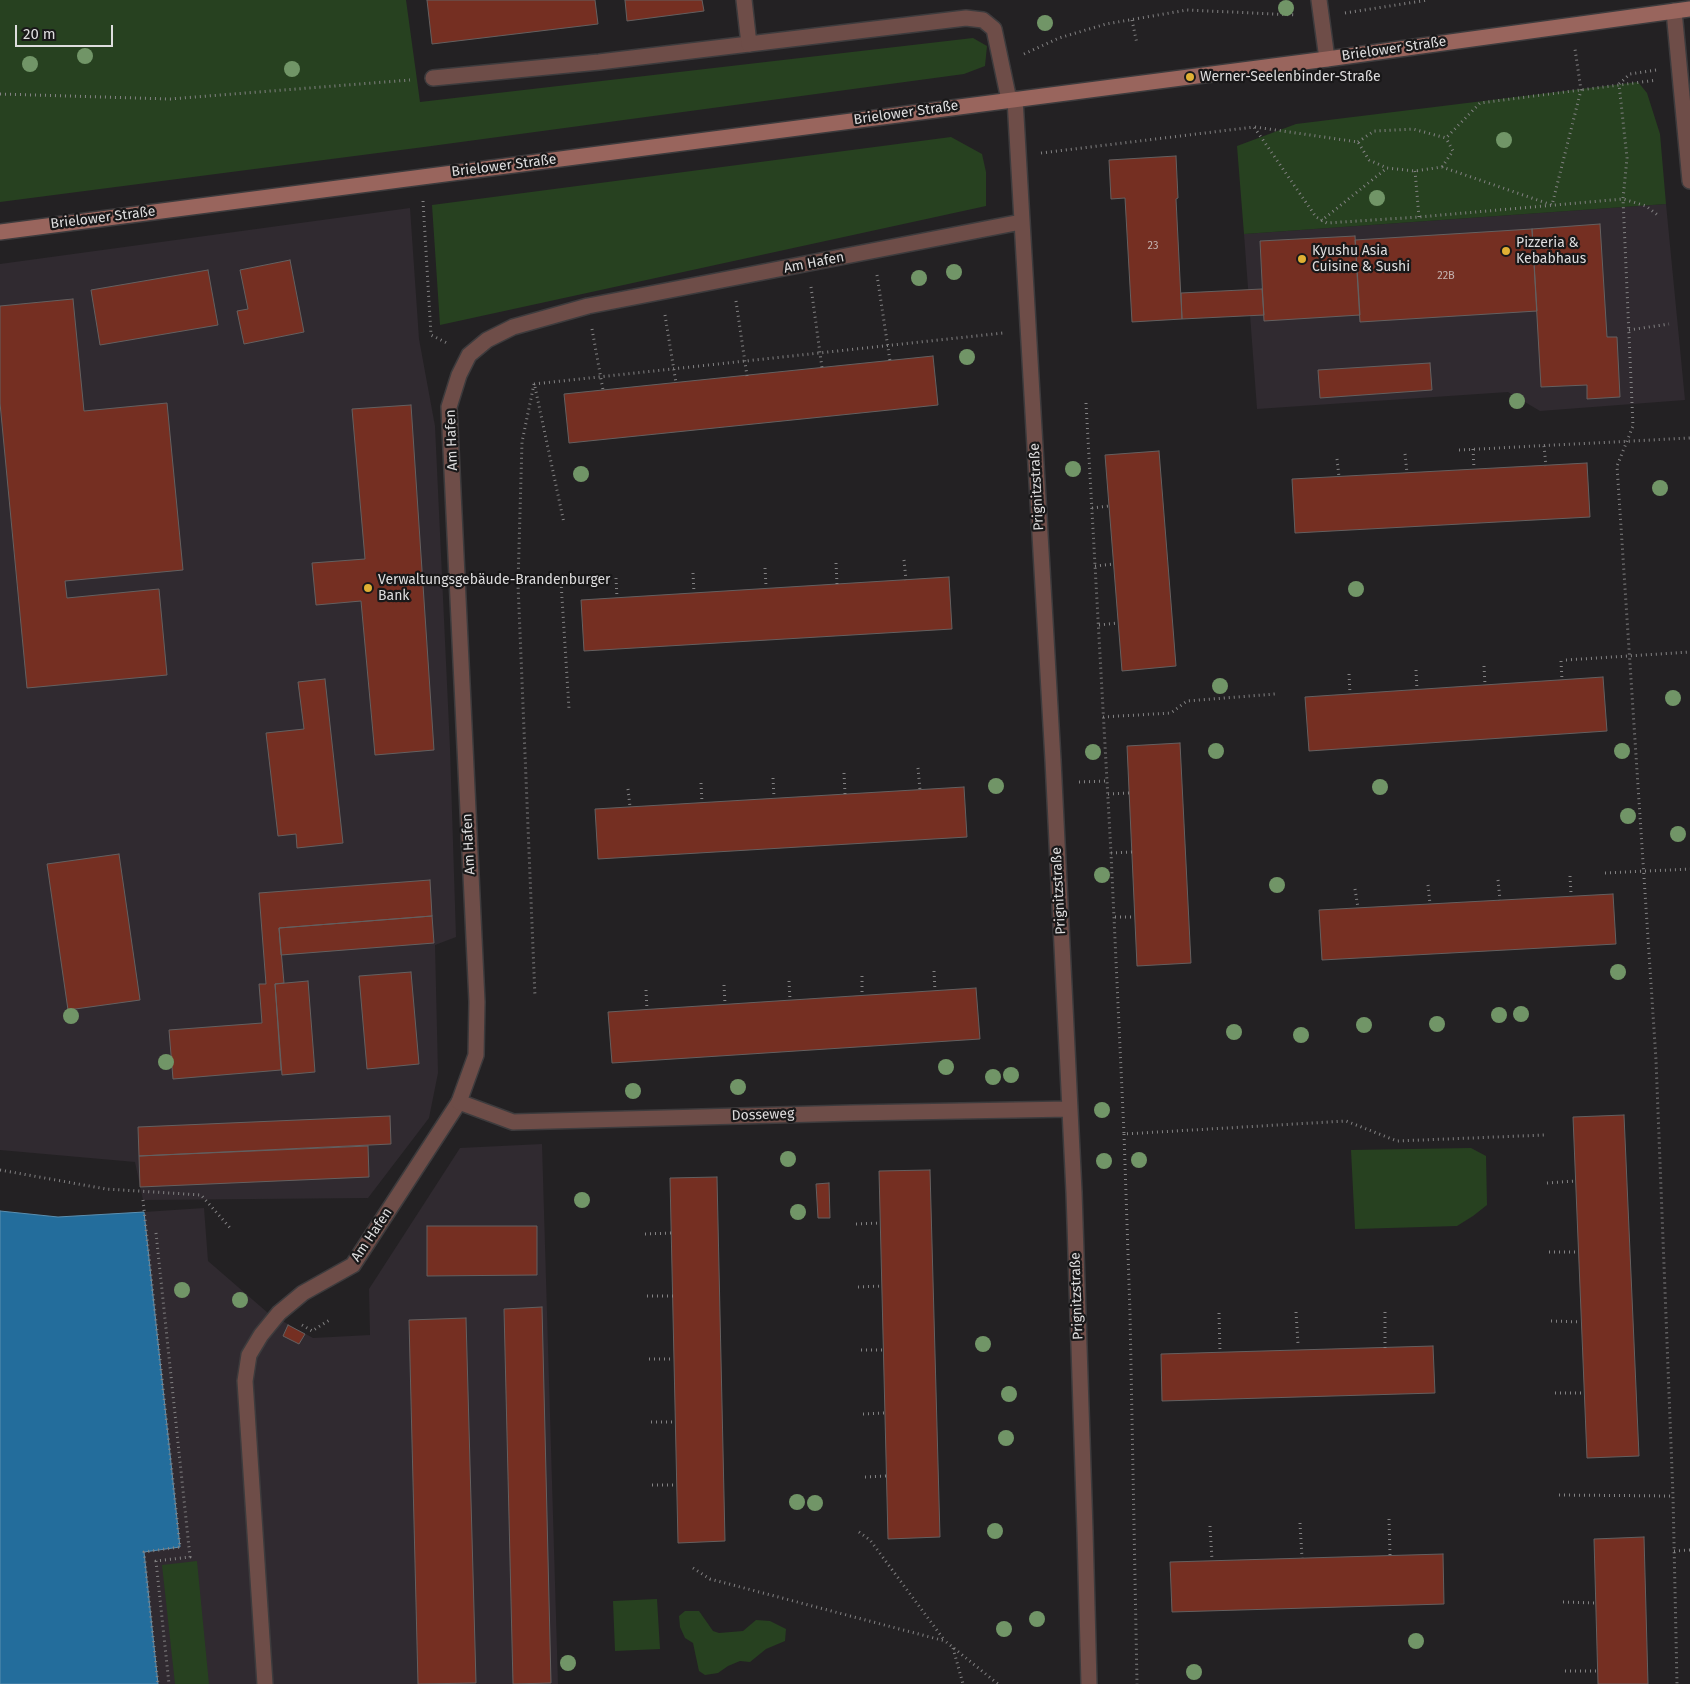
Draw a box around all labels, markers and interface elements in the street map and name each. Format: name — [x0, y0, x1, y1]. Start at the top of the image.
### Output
scale bar — [18, 15, 115, 47]
text: 20 m — [23, 25, 56, 43]
street label: Brielower Straße — [1341, 33, 1447, 65]
place label: Werner-Seelenbinder-Straße — [1200, 69, 1381, 85]
marker: Werner-Seelenbinder-Straße — [1184, 71, 1196, 83]
street label: Brielower Straße — [853, 97, 959, 129]
street label: Brielower Straße — [451, 151, 557, 181]
street label: Brielower Straße — [50, 203, 156, 233]
place label: Pizzeria & Kebabhaus — [1516, 235, 1586, 268]
house number: 23 — [1148, 239, 1158, 253]
place label: Kyushu Asia Cuisine & Sushi — [1312, 243, 1410, 276]
marker: Pizzeria & Kebabhaus — [1500, 245, 1512, 257]
street label: Am Hafen — [782, 249, 846, 277]
marker: Kyushu Asia Cuisine & Sushi — [1296, 253, 1308, 265]
house number: 22B — [1437, 269, 1455, 283]
street label: Am Hafen — [443, 409, 461, 471]
street label: Prignitzstraße — [1026, 443, 1048, 531]
place label: Verwaltungsgebäude-Brandenburger Bank — [378, 572, 611, 604]
marker: Verwaltungsgebäude-Brandenburger Bank — [362, 582, 374, 594]
street label: Am Hafen — [459, 813, 479, 875]
street label: Prignitzstraße — [1048, 847, 1070, 935]
street label: Dosseweg — [731, 1106, 795, 1124]
street label: Am Hafen — [348, 1205, 396, 1265]
street label: Prignitzstraße — [1067, 1252, 1087, 1340]

